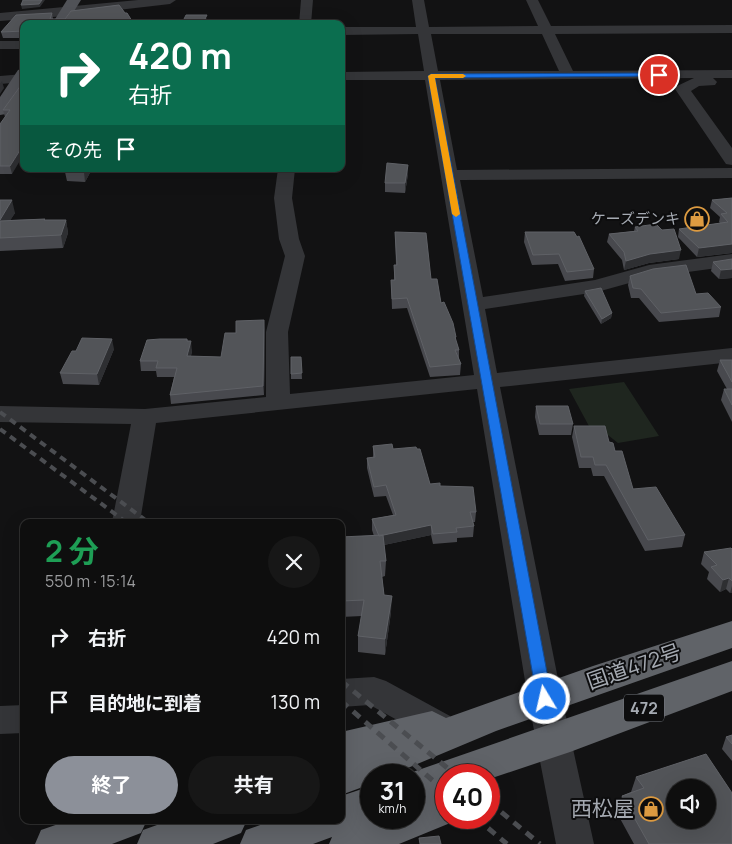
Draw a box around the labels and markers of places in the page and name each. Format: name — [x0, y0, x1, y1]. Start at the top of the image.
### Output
pin — [638, 54, 680, 96]
shop icon: ケーズデンキ — [684, 206, 710, 232]
place label: ケーズデンキ — [591, 208, 680, 229]
place label: 西松屋 — [571, 794, 634, 822]
shop icon: 西松屋 — [638, 796, 664, 822]

